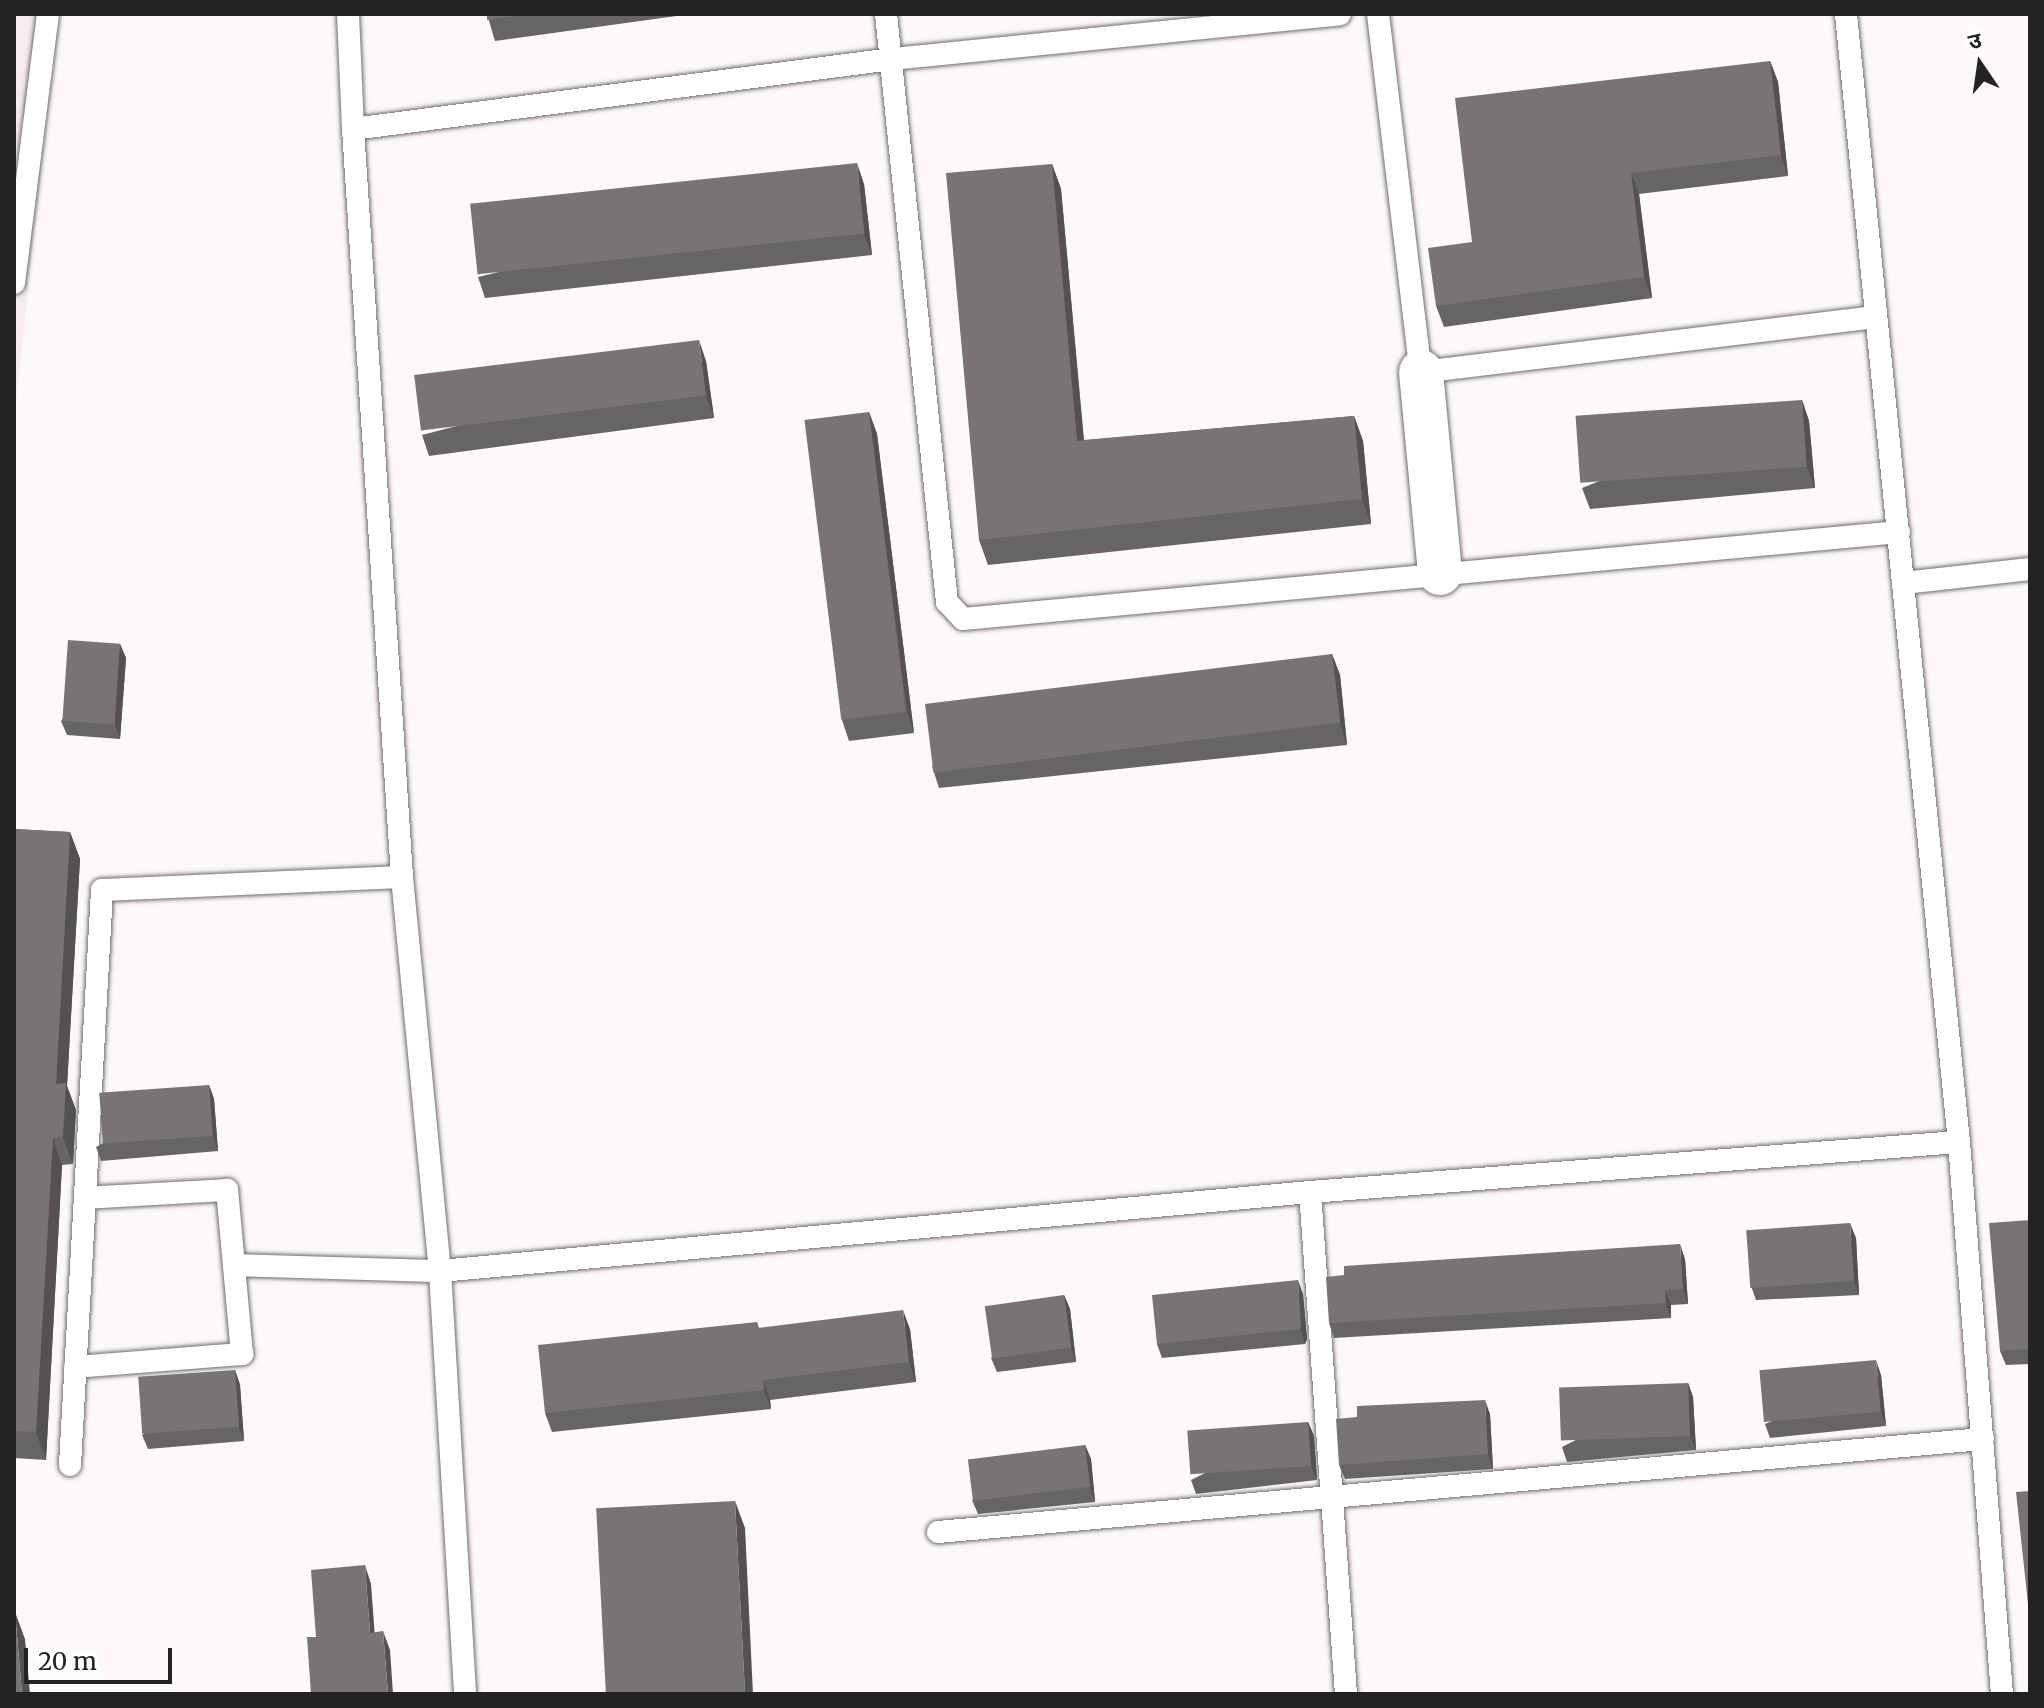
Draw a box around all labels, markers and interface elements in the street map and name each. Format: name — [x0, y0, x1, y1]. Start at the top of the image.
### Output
north arrow — [1940, 24, 2020, 104]
text: उ — [1965, 26, 1984, 56]
scale bar — [28, 1632, 176, 1682]
text: 20 m — [38, 1646, 97, 1677]

